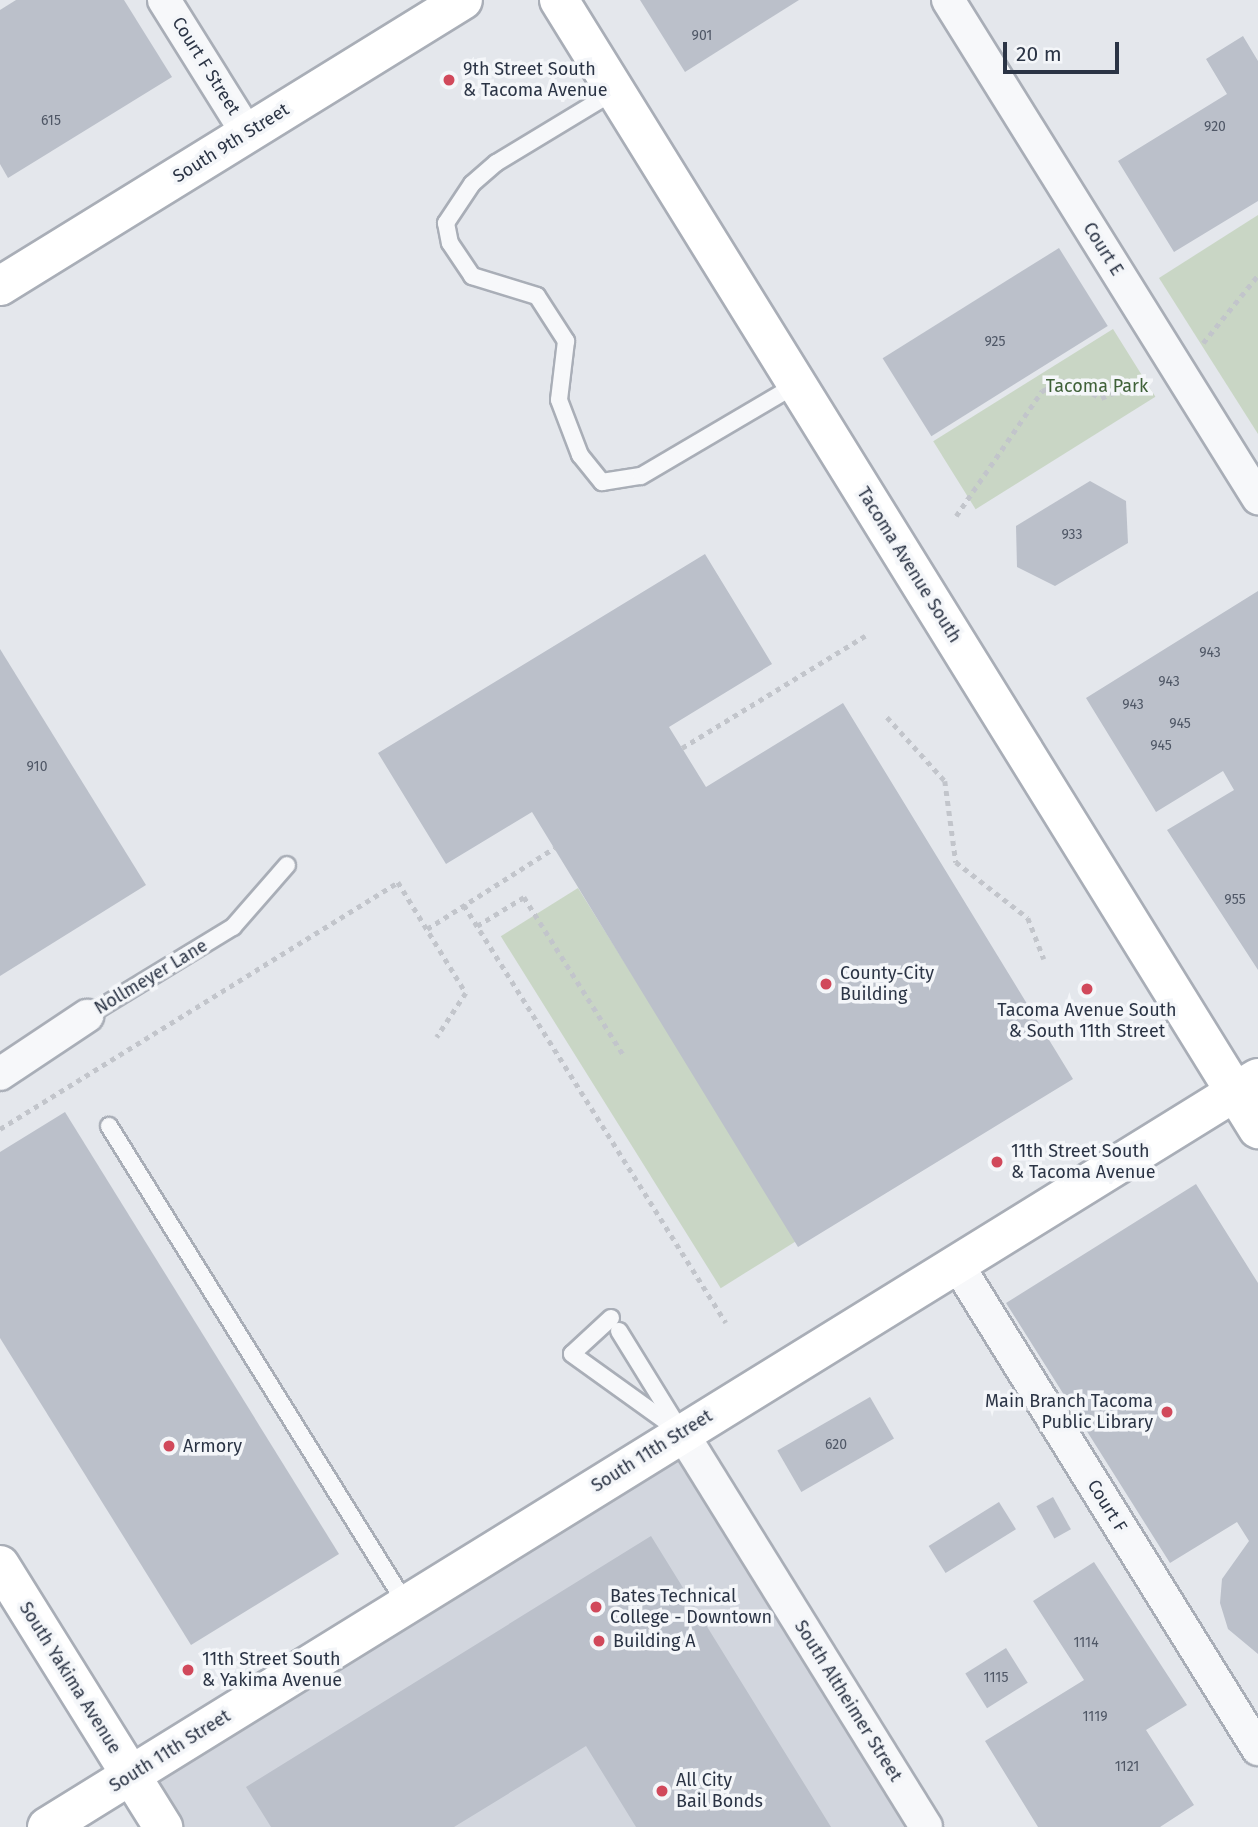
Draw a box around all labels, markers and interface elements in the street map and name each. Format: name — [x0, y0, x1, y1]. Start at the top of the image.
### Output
street label: Court F Street — [167, 13, 245, 119]
house number: 901 — [692, 28, 712, 44]
scale bar — [1006, 28, 1122, 72]
text: 20 m — [1016, 41, 1062, 67]
place label: 9th Street South & Tacoma Avenue — [463, 59, 608, 102]
marker: 9th Street South & Tacoma Avenue — [441, 72, 457, 88]
street label: South 9th Street — [169, 99, 293, 187]
house number: 615 — [41, 113, 61, 129]
house number: 920 — [1204, 119, 1226, 135]
street label: Court E — [1078, 218, 1128, 280]
house number: 925 — [985, 334, 1005, 350]
park label: Tacoma Park — [1046, 375, 1148, 397]
street label: Tacoma Avenue South — [852, 483, 966, 647]
house number: 933 — [1061, 527, 1083, 543]
house number: 943 — [1199, 645, 1221, 661]
house number: 943 — [1158, 674, 1180, 690]
house number: 943 — [1122, 697, 1144, 713]
house number: 945 — [1169, 716, 1191, 732]
house number: 945 — [1150, 738, 1172, 754]
house number: 910 — [27, 759, 47, 775]
house number: 955 — [1224, 892, 1246, 908]
street label: Nollmeyer Lane — [91, 935, 211, 1019]
place label: County-City Building — [840, 963, 934, 1006]
marker: County-City Building — [818, 976, 834, 992]
marker: Tacoma Avenue South & South 11th Street — [1079, 981, 1095, 997]
place label: Tacoma Avenue South & South 11th Street — [997, 1000, 1177, 1042]
place label: 11th Street South & Tacoma Avenue — [1011, 1141, 1156, 1184]
marker: 11th Street South & Tacoma Avenue — [989, 1154, 1005, 1170]
place label: Main Branch Tacoma Public Library — [985, 1391, 1153, 1434]
marker: Main Branch Tacoma Public Library — [1159, 1404, 1175, 1420]
street label: South 11th Street — [588, 1405, 716, 1497]
place label: Armory — [183, 1435, 242, 1457]
house number: 620 — [825, 1437, 847, 1453]
marker: Armory — [161, 1438, 177, 1454]
street label: Court F — [1083, 1476, 1131, 1536]
place label: Bates Technical College - Downtown — [610, 1586, 772, 1628]
street label: South Yakima Avenue — [14, 1598, 126, 1758]
marker: Bates Technical College - Downtown — [588, 1599, 604, 1615]
street label: South Altheimer Street — [790, 1616, 906, 1786]
place label: Building A — [613, 1630, 696, 1652]
marker: Building A — [591, 1633, 607, 1649]
house number: 1114 — [1073, 1635, 1099, 1651]
place label: 11th Street South & Yakima Avenue — [202, 1649, 342, 1692]
marker: 11th Street South & Yakima Avenue — [180, 1662, 196, 1678]
house number: 1115 — [984, 1670, 1008, 1686]
street label: South 11th Street — [106, 1705, 234, 1797]
house number: 1119 — [1082, 1709, 1108, 1725]
house number: 1121 — [1115, 1759, 1139, 1775]
place label: All City Bail Bonds — [676, 1770, 763, 1812]
marker: All City Bail Bonds — [654, 1783, 670, 1799]

